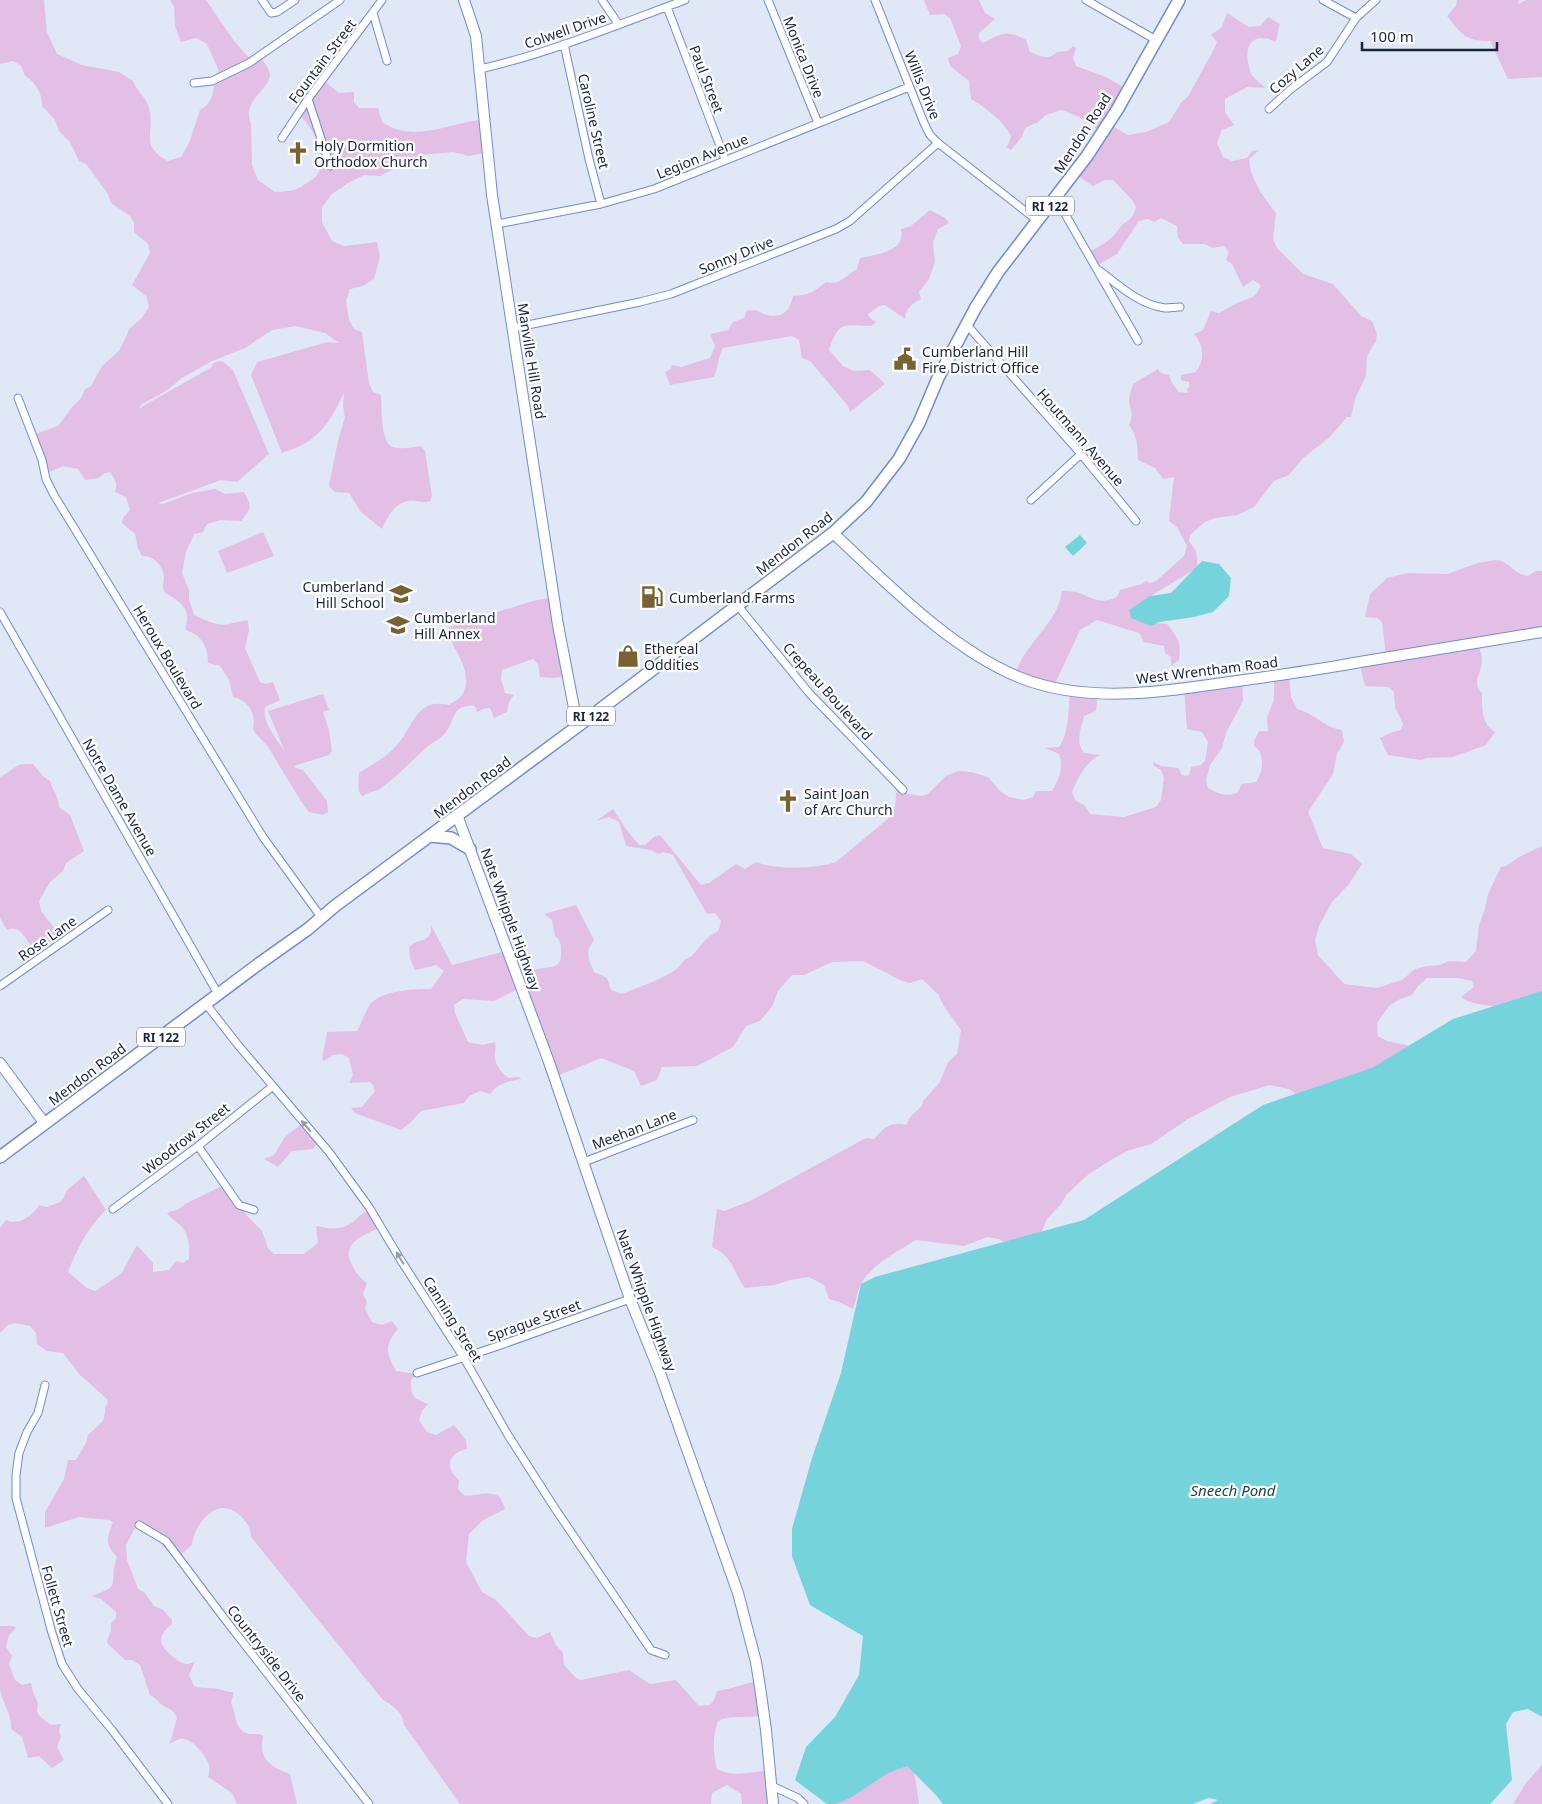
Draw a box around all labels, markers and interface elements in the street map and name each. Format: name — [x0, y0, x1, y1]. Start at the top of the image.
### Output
street label: Colwell Drive — [522, 7, 609, 53]
street label: Monica Drive — [779, 13, 829, 101]
street label: Fountain Street — [284, 15, 360, 107]
scale bar — [1362, 20, 1497, 52]
text: 100 m — [1370, 26, 1414, 46]
street label: Cozy Lane — [1265, 40, 1327, 98]
street label: Paul Street — [685, 42, 729, 116]
street label: Willis Drive — [901, 48, 945, 122]
street label: Caroline Street — [574, 72, 614, 170]
street label: Mendon Road — [1049, 89, 1115, 177]
street label: Legion Avenue — [653, 129, 751, 183]
place label: Holy Dormition Orthodox Church — [314, 136, 428, 171]
church icon: Holy Dormition Orthodox Church — [285, 140, 311, 166]
road number: RI 122 — [1026, 197, 1074, 216]
street label: Sonny Drive — [696, 231, 776, 279]
street label: Manville Hill Road — [513, 302, 551, 420]
place label: Cumberland Hill Fire District Office — [922, 342, 1039, 377]
public building icon: Cumberland Hill Fire District Office — [892, 346, 918, 372]
street label: Houtmann Avenue — [1033, 384, 1129, 490]
street label: Mendon Road — [752, 507, 836, 579]
place label: Cumberland Hill School — [302, 577, 384, 612]
school or university icon: Cumberland Hill School — [388, 581, 414, 607]
fuel station icon: Cumberland Farms — [639, 584, 665, 610]
place label: Cumberland Farms — [669, 588, 795, 607]
street label: Heroux Boulevard — [129, 601, 207, 713]
place label: Cumberland Hill Annex — [414, 608, 496, 643]
school or university icon: Cumberland Hill Annex — [385, 612, 411, 638]
street label: Crepeau Boulevard — [779, 638, 877, 744]
place label: Ethereal Oddities — [644, 639, 699, 674]
shop icon: Ethereal Oddities — [615, 643, 641, 669]
street label: West Wrentham Road — [1135, 652, 1279, 688]
road number: RI 122 — [567, 706, 615, 726]
street label: Notre Dame Avenue — [79, 735, 162, 859]
street label: Mendon Road — [429, 752, 515, 822]
place label: Saint Joan of Arc Church — [804, 784, 893, 819]
church icon: Saint Joan of Arc Church — [775, 788, 801, 814]
street label: Nate Whipple Highway — [476, 845, 546, 994]
street label: Rose Lane — [14, 911, 80, 965]
road number: RI 122 — [137, 1028, 185, 1046]
street label: Mendon Road — [44, 1039, 130, 1109]
street label: Woodrow Street — [138, 1098, 234, 1178]
street label: Meehan Lane — [589, 1104, 679, 1154]
one-way arrow — [301, 1119, 312, 1132]
street label: Nate Whipple Highway — [612, 1226, 682, 1375]
one-way arrow — [395, 1251, 405, 1265]
street label: Canning Street — [419, 1273, 487, 1365]
street label: Sprague Street — [485, 1294, 583, 1346]
water label: Sneech Pond — [1191, 1480, 1276, 1500]
street label: Follett Street — [37, 1563, 79, 1649]
street label: Countryside Drive — [223, 1601, 311, 1705]

